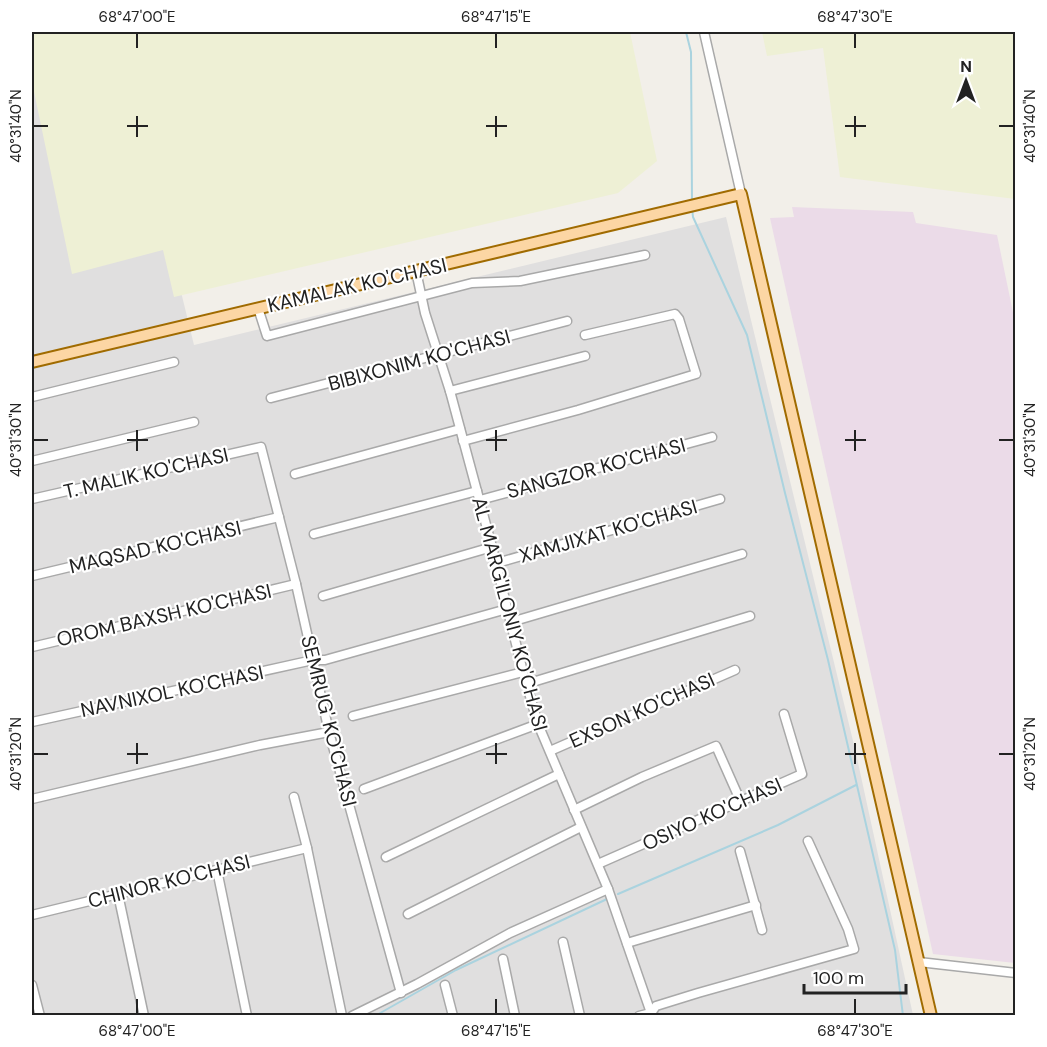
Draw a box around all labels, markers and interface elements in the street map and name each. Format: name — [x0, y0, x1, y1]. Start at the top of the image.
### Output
text: 68°47'00"E — [99, 7, 176, 27]
text: 68°47'15"E — [461, 7, 531, 27]
text: 68°47'30"E — [817, 7, 893, 27]
north arrow — [936, 51, 996, 111]
text: N — [960, 56, 972, 77]
text: 40°31'40"N — [6, 89, 26, 163]
text: 40°31'40"N — [1020, 89, 1040, 163]
street label: KAMALAK KO'CHASI — [265, 252, 449, 318]
street label: BIBIXONIM KO'CHASI — [325, 323, 513, 397]
text: 40°31'30"N — [6, 403, 26, 477]
text: 40°31'30"N — [1020, 403, 1040, 477]
street label: SANGZOR KO'CHASI — [504, 432, 688, 504]
street label: T. MALIK KO'CHASI — [61, 441, 231, 505]
street label: XAMJIXAT KO'CHASI — [516, 493, 700, 569]
street label: AL MARG'ILONIY KO'CHASI — [466, 494, 554, 734]
street label: MAQSAD KO'CHASI — [66, 515, 244, 579]
street label: OROM BAXSH KO'CHASI — [54, 578, 274, 652]
street label: SEMRUG' KO'CHASI — [295, 633, 363, 809]
street label: NAVNIXOL KO'CHASI — [78, 659, 266, 723]
street label: EXSON KO'CHASI — [565, 666, 719, 754]
text: 40°31'20"N — [6, 717, 26, 791]
text: 40°31'20"N — [1020, 717, 1040, 791]
street label: OSIYO KO'CHASI — [638, 772, 786, 856]
street label: CHINOR KO'CHASI — [85, 848, 253, 914]
scale bar — [804, 957, 906, 995]
text: 100 m — [813, 966, 864, 990]
text: 68°47'00"E — [99, 1021, 176, 1041]
text: 68°47'15"E — [461, 1021, 531, 1041]
text: 68°47'30"E — [817, 1021, 893, 1041]

